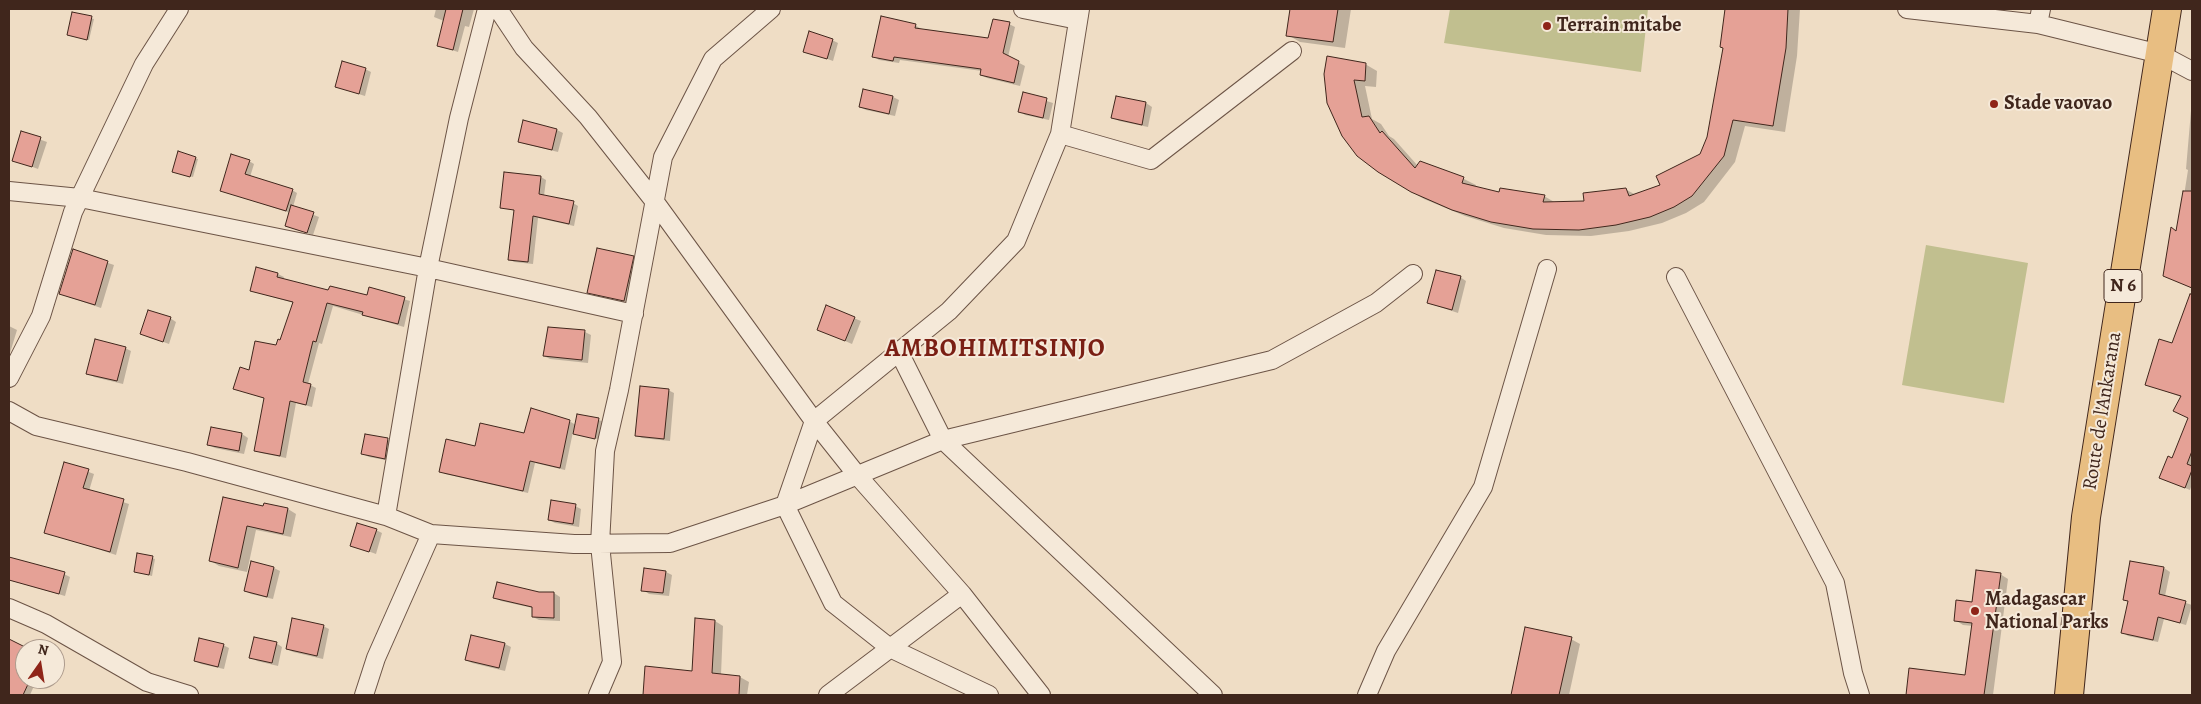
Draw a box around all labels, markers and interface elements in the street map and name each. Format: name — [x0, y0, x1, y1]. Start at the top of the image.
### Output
place label: Terrain mitabe — [1557, 14, 1682, 38]
marker: Terrain mitabe — [1541, 20, 1553, 32]
place label: Stade vaovao — [2004, 92, 2112, 116]
marker: Stade vaovao — [1988, 98, 2000, 110]
road number: N 6 — [2104, 270, 2142, 302]
street label: Route de l'Ankarana — [2079, 330, 2127, 492]
district label: AMBOHIMITSINJO — [883, 335, 1107, 365]
place label: Madagascar National Parks — [1985, 588, 2109, 635]
marker: Madagascar National Parks — [1969, 605, 1981, 617]
north arrow — [15, 639, 65, 689]
text: N — [36, 639, 50, 660]

